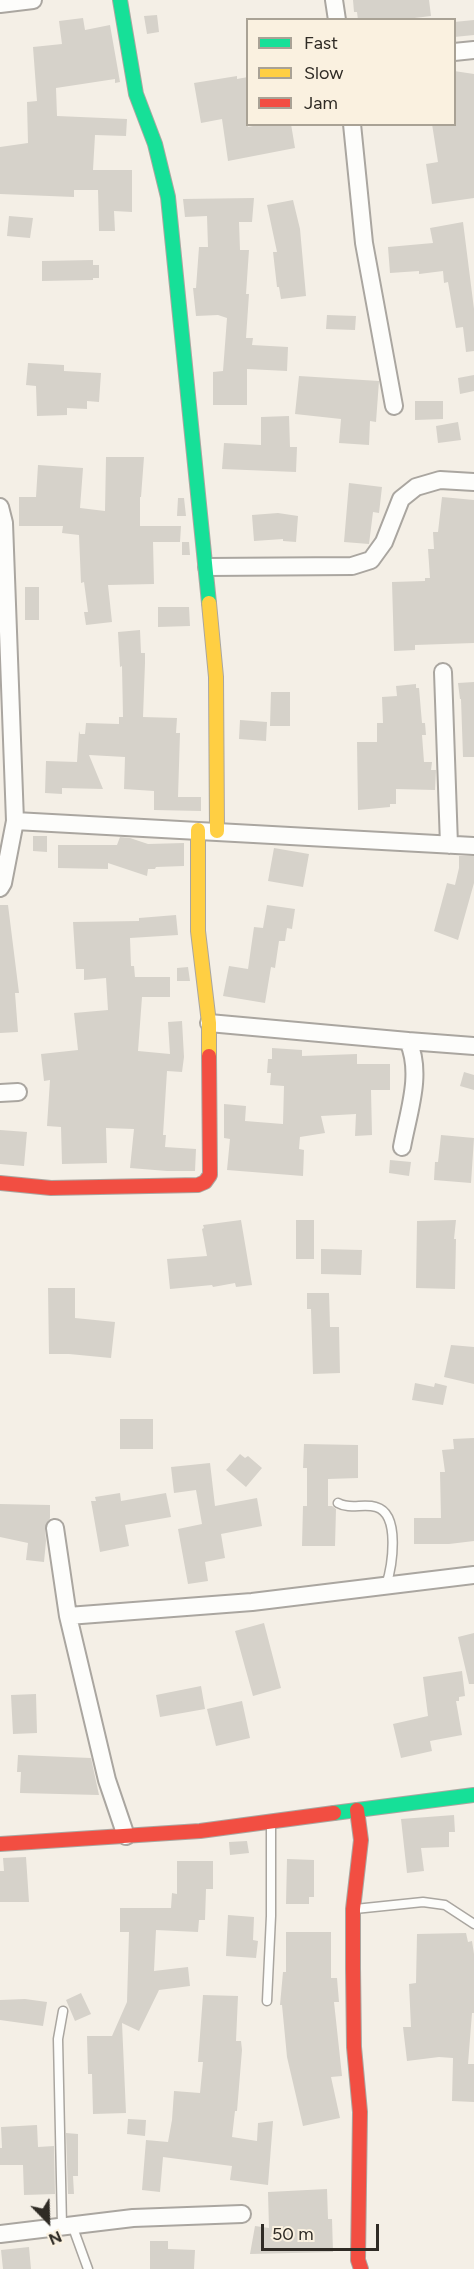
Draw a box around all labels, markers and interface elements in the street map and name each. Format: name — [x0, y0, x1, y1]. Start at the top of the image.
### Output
legend — [246, 18, 456, 126]
text: Fast — [304, 32, 338, 54]
text: Slow — [304, 62, 343, 84]
text: Jam — [304, 92, 338, 114]
north arrow — [18, 2191, 78, 2251]
scale bar — [264, 2212, 382, 2250]
text: 50 m — [272, 2223, 314, 2245]
text: N — [46, 2227, 65, 2249]

